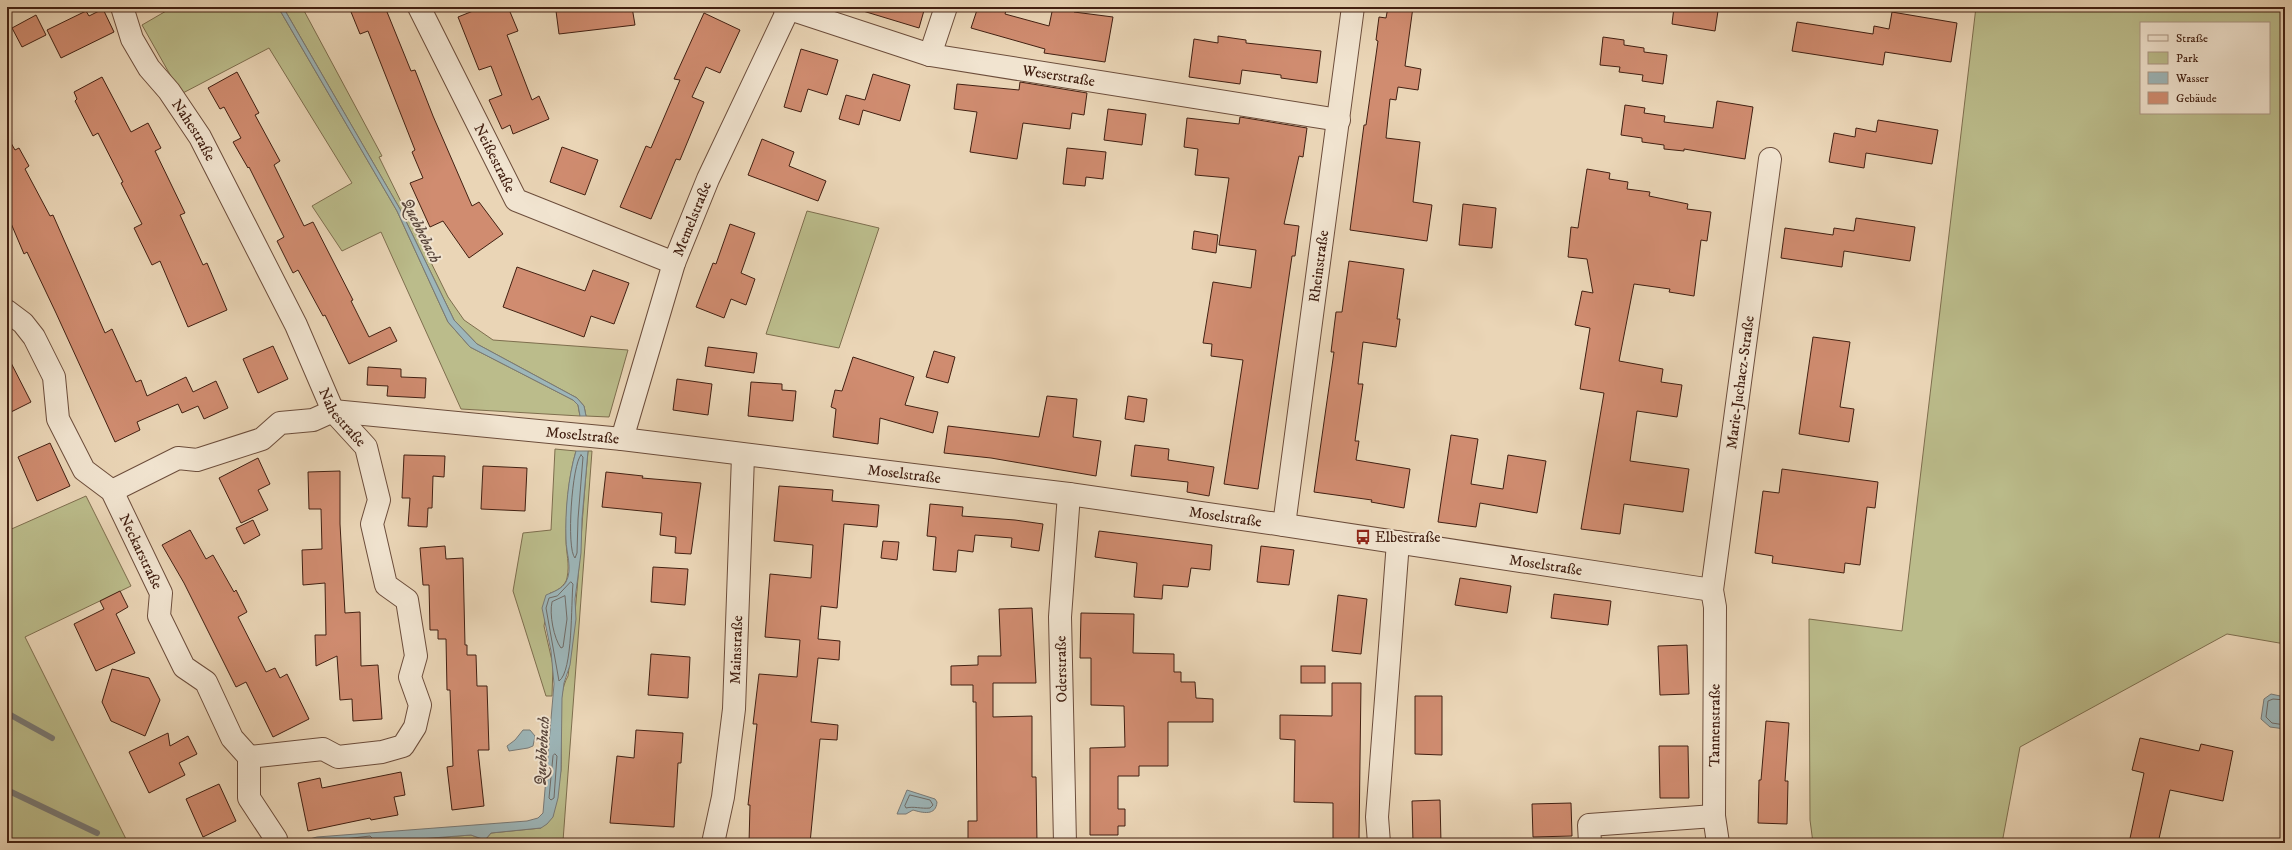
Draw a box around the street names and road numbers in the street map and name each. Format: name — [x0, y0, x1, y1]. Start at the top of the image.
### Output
street label: Weserstraße — [1020, 61, 1096, 91]
street label: Nahestraße — [167, 96, 220, 164]
street label: Neißestraße — [469, 121, 520, 196]
street label: Memelstraße — [669, 179, 716, 259]
street label: Rheinstraße — [1305, 229, 1333, 304]
street label: Marie-Juchacz-Straße — [1722, 315, 1759, 450]
street label: Nahestraße — [314, 385, 370, 451]
street label: Moselstraße — [545, 423, 620, 449]
street label: Moselstraße — [866, 460, 942, 488]
street label: Moselstraße — [1187, 502, 1263, 532]
street label: Neckarstraße — [114, 511, 167, 592]
street label: Moselstraße — [1508, 550, 1583, 580]
street label: Mainstraße — [726, 615, 747, 685]
street label: Oderstraße — [1051, 635, 1072, 703]
street label: Tannenstraße — [1705, 684, 1725, 767]

